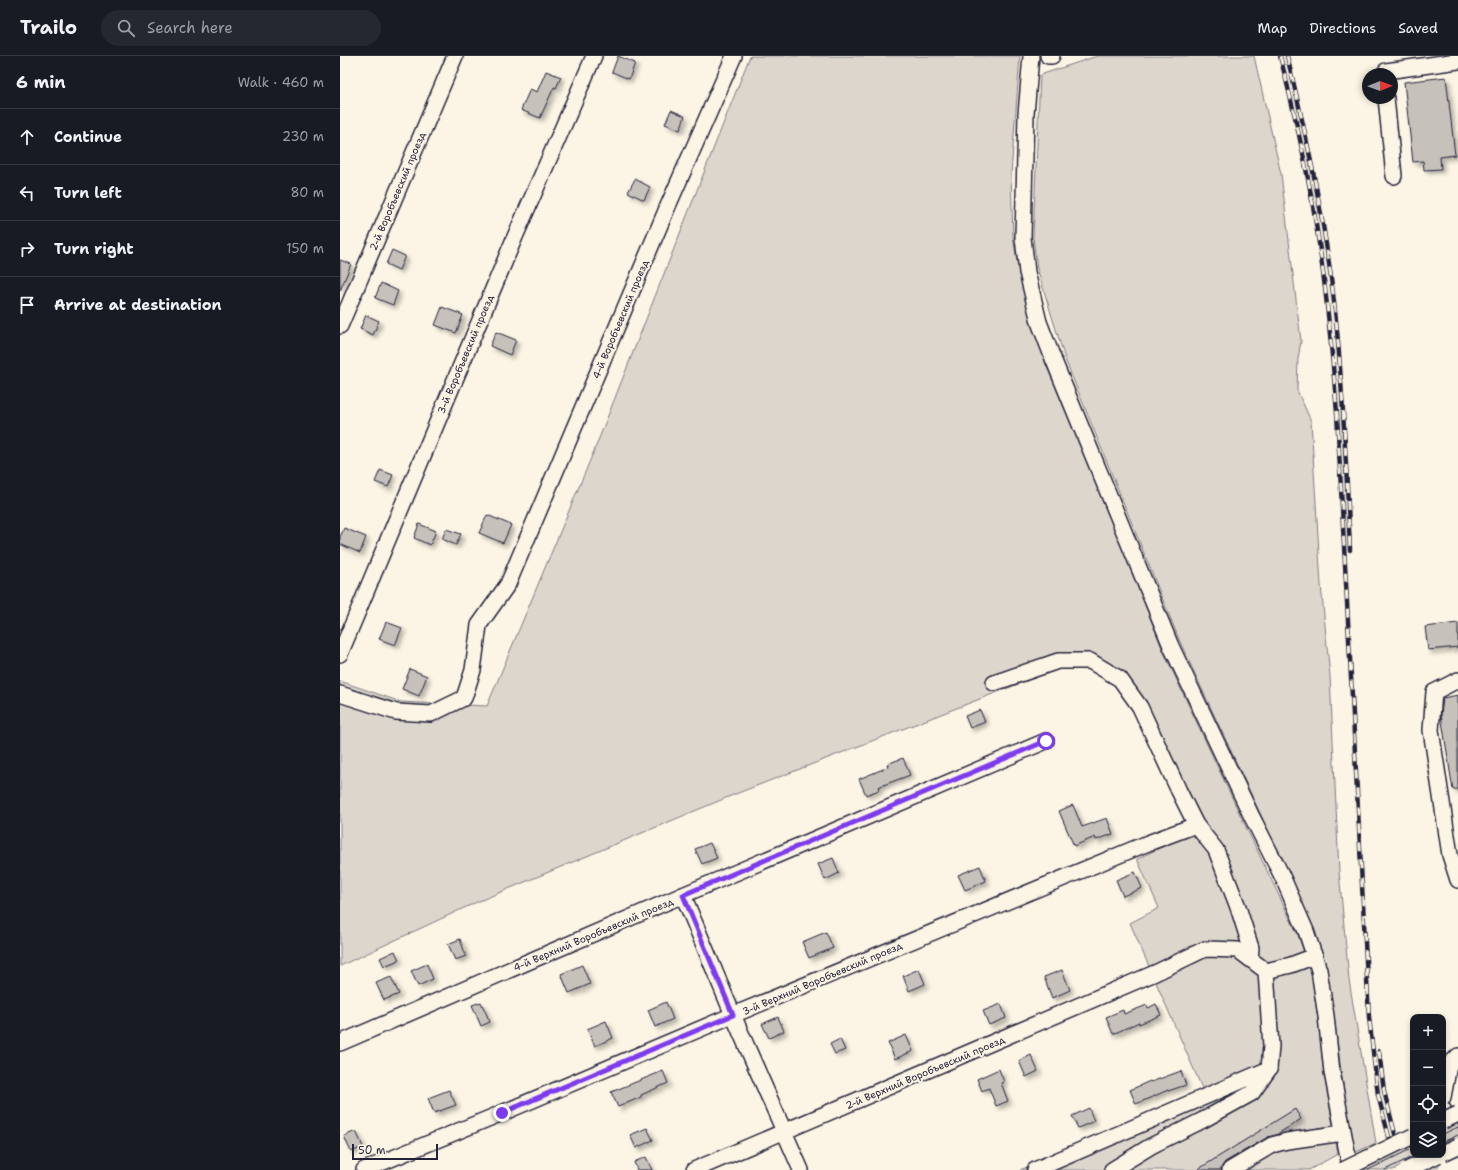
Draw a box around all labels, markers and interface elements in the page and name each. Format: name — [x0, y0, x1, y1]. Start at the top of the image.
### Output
search box — [101, 10, 381, 46]
text: Trailo — [20, 15, 77, 40]
icon: search — [115, 17, 137, 39]
text: Search here — [147, 18, 233, 38]
text: Map — [1258, 19, 1288, 37]
text: Directions — [1310, 19, 1376, 37]
text: Saved — [1398, 19, 1438, 37]
north arrow — [1362, 68, 1398, 104]
text: 6 min — [16, 71, 66, 93]
text: Walk · 460 m — [238, 74, 324, 91]
icon: ahead — [16, 126, 38, 148]
text: Continue — [54, 127, 122, 147]
text: 230 m — [282, 128, 324, 145]
street label: 2-й Воробъевский проезд — [367, 129, 429, 252]
icon: left — [16, 182, 38, 204]
text: Turn left — [54, 183, 122, 203]
text: 80 m — [290, 184, 324, 201]
icon: right — [16, 238, 38, 260]
text: Turn right — [54, 239, 134, 259]
text: 150 m — [286, 240, 324, 257]
street label: 4-й Воробъевский проезд — [589, 257, 652, 381]
street label: 3-й Воробъевский проезд — [435, 292, 497, 416]
icon: arrive — [16, 294, 38, 316]
text: Arrive at destination — [54, 295, 222, 315]
route start — [1037, 732, 1055, 750]
street label: 4-й Верхний Воробъевский проезд — [511, 895, 676, 974]
street label: 3-й Верхний Воробъевский проезд — [740, 939, 905, 1018]
map controls — [1410, 1014, 1446, 1158]
button: + — [1410, 1014, 1446, 1050]
street label: 2-й Верхний Воробъевский проезд — [844, 1033, 1007, 1112]
button: − — [1410, 1050, 1446, 1086]
button: locate — [1410, 1086, 1446, 1122]
route end — [493, 1104, 511, 1122]
button: layers — [1410, 1122, 1446, 1158]
scale bar — [352, 1142, 438, 1161]
text: 50 m — [358, 1143, 386, 1158]

